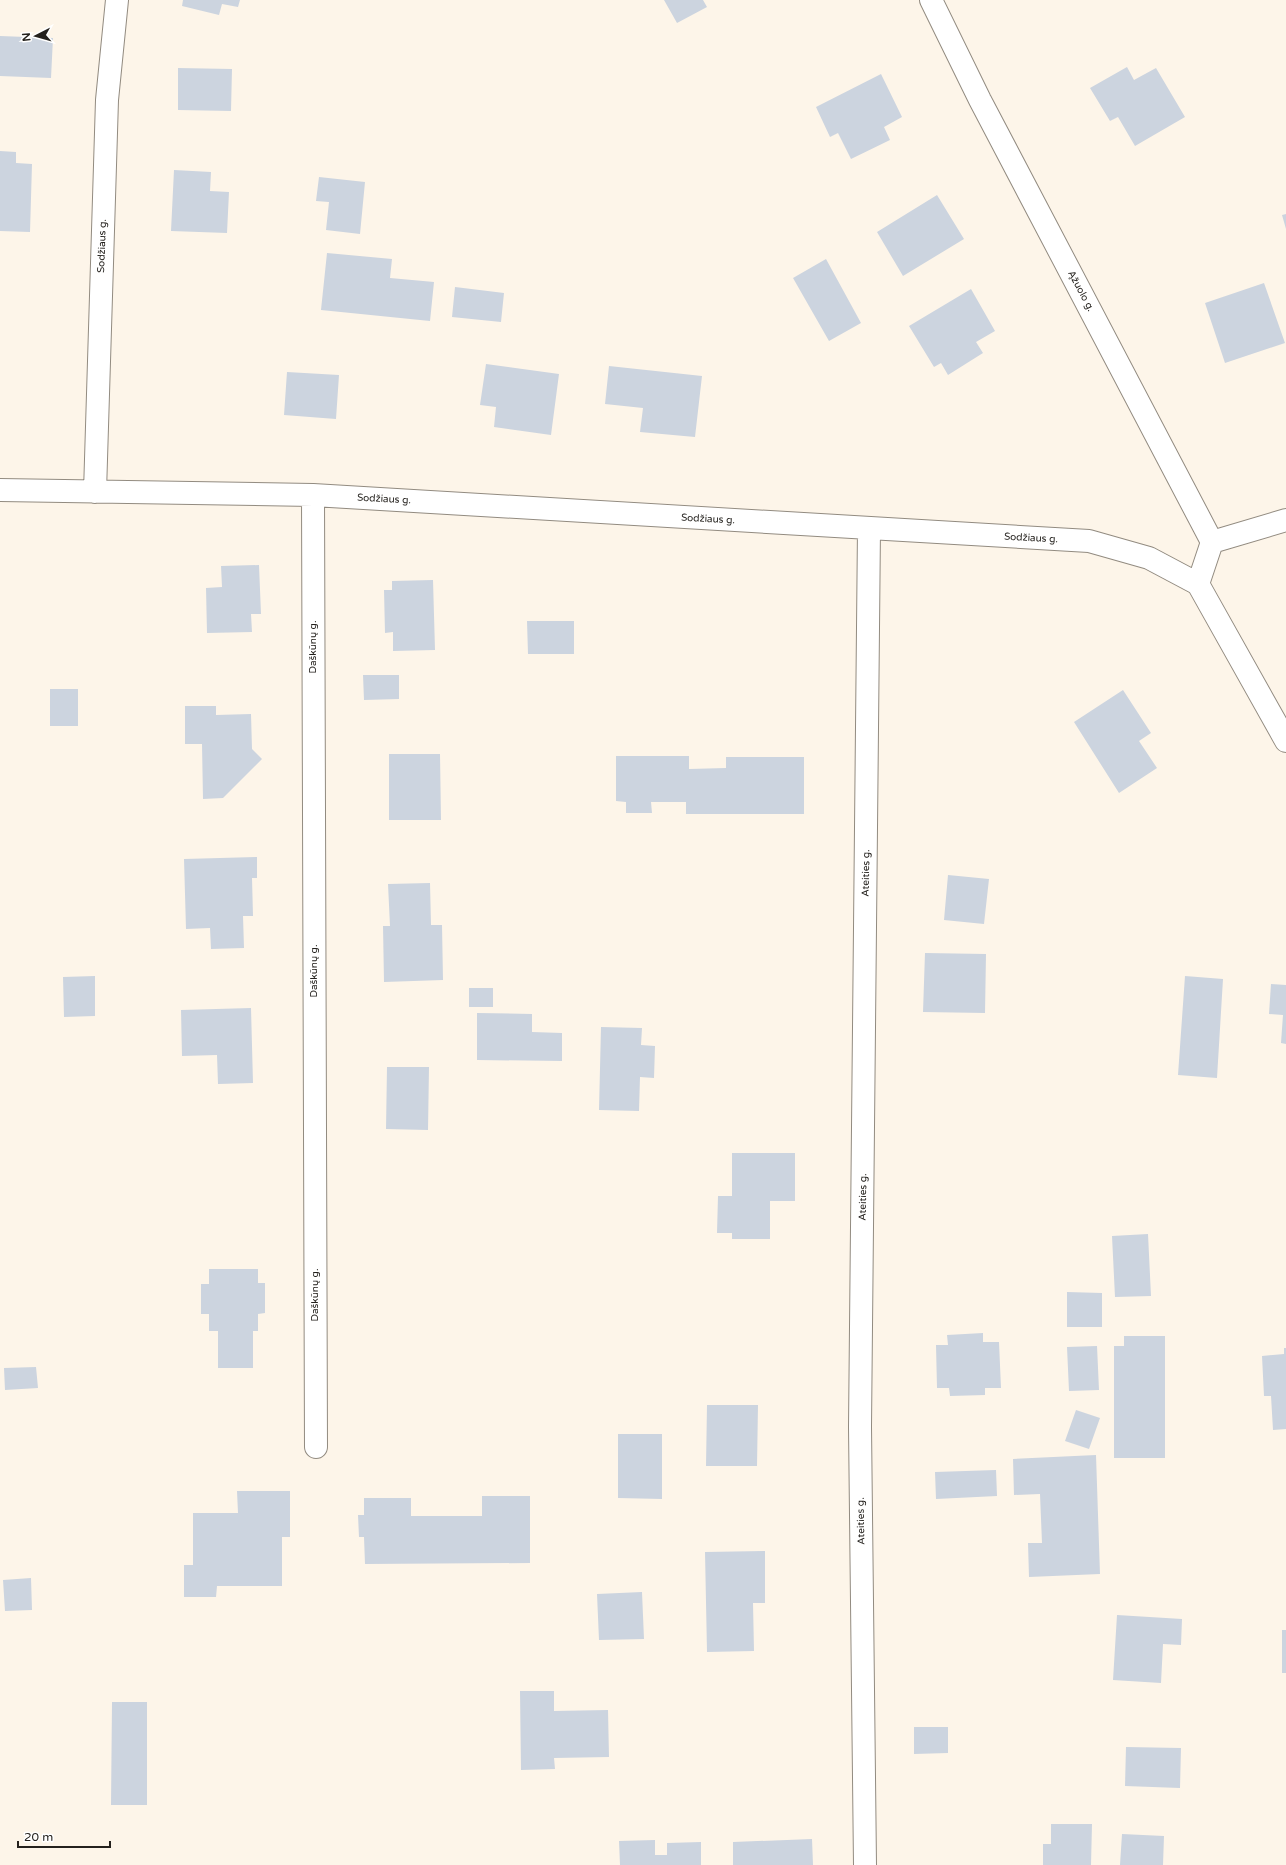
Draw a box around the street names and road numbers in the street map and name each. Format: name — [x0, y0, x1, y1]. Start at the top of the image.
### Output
street label: Sodžiaus g. — [95, 219, 109, 273]
street label: Ąžuolo g. — [1065, 268, 1097, 314]
street label: Sodžiaus g. — [357, 492, 411, 506]
street label: Sodžiaus g. — [681, 512, 735, 526]
street label: Sodžiaus g. — [1004, 531, 1058, 545]
street label: Daškūnų g. — [307, 620, 319, 674]
street label: Ateities g. — [860, 849, 872, 897]
street label: Daškūnų g. — [308, 944, 320, 998]
street label: Ateities g. — [857, 1173, 869, 1221]
street label: Daškūnų g. — [309, 1268, 321, 1322]
street label: Ateities g. — [855, 1497, 867, 1545]

